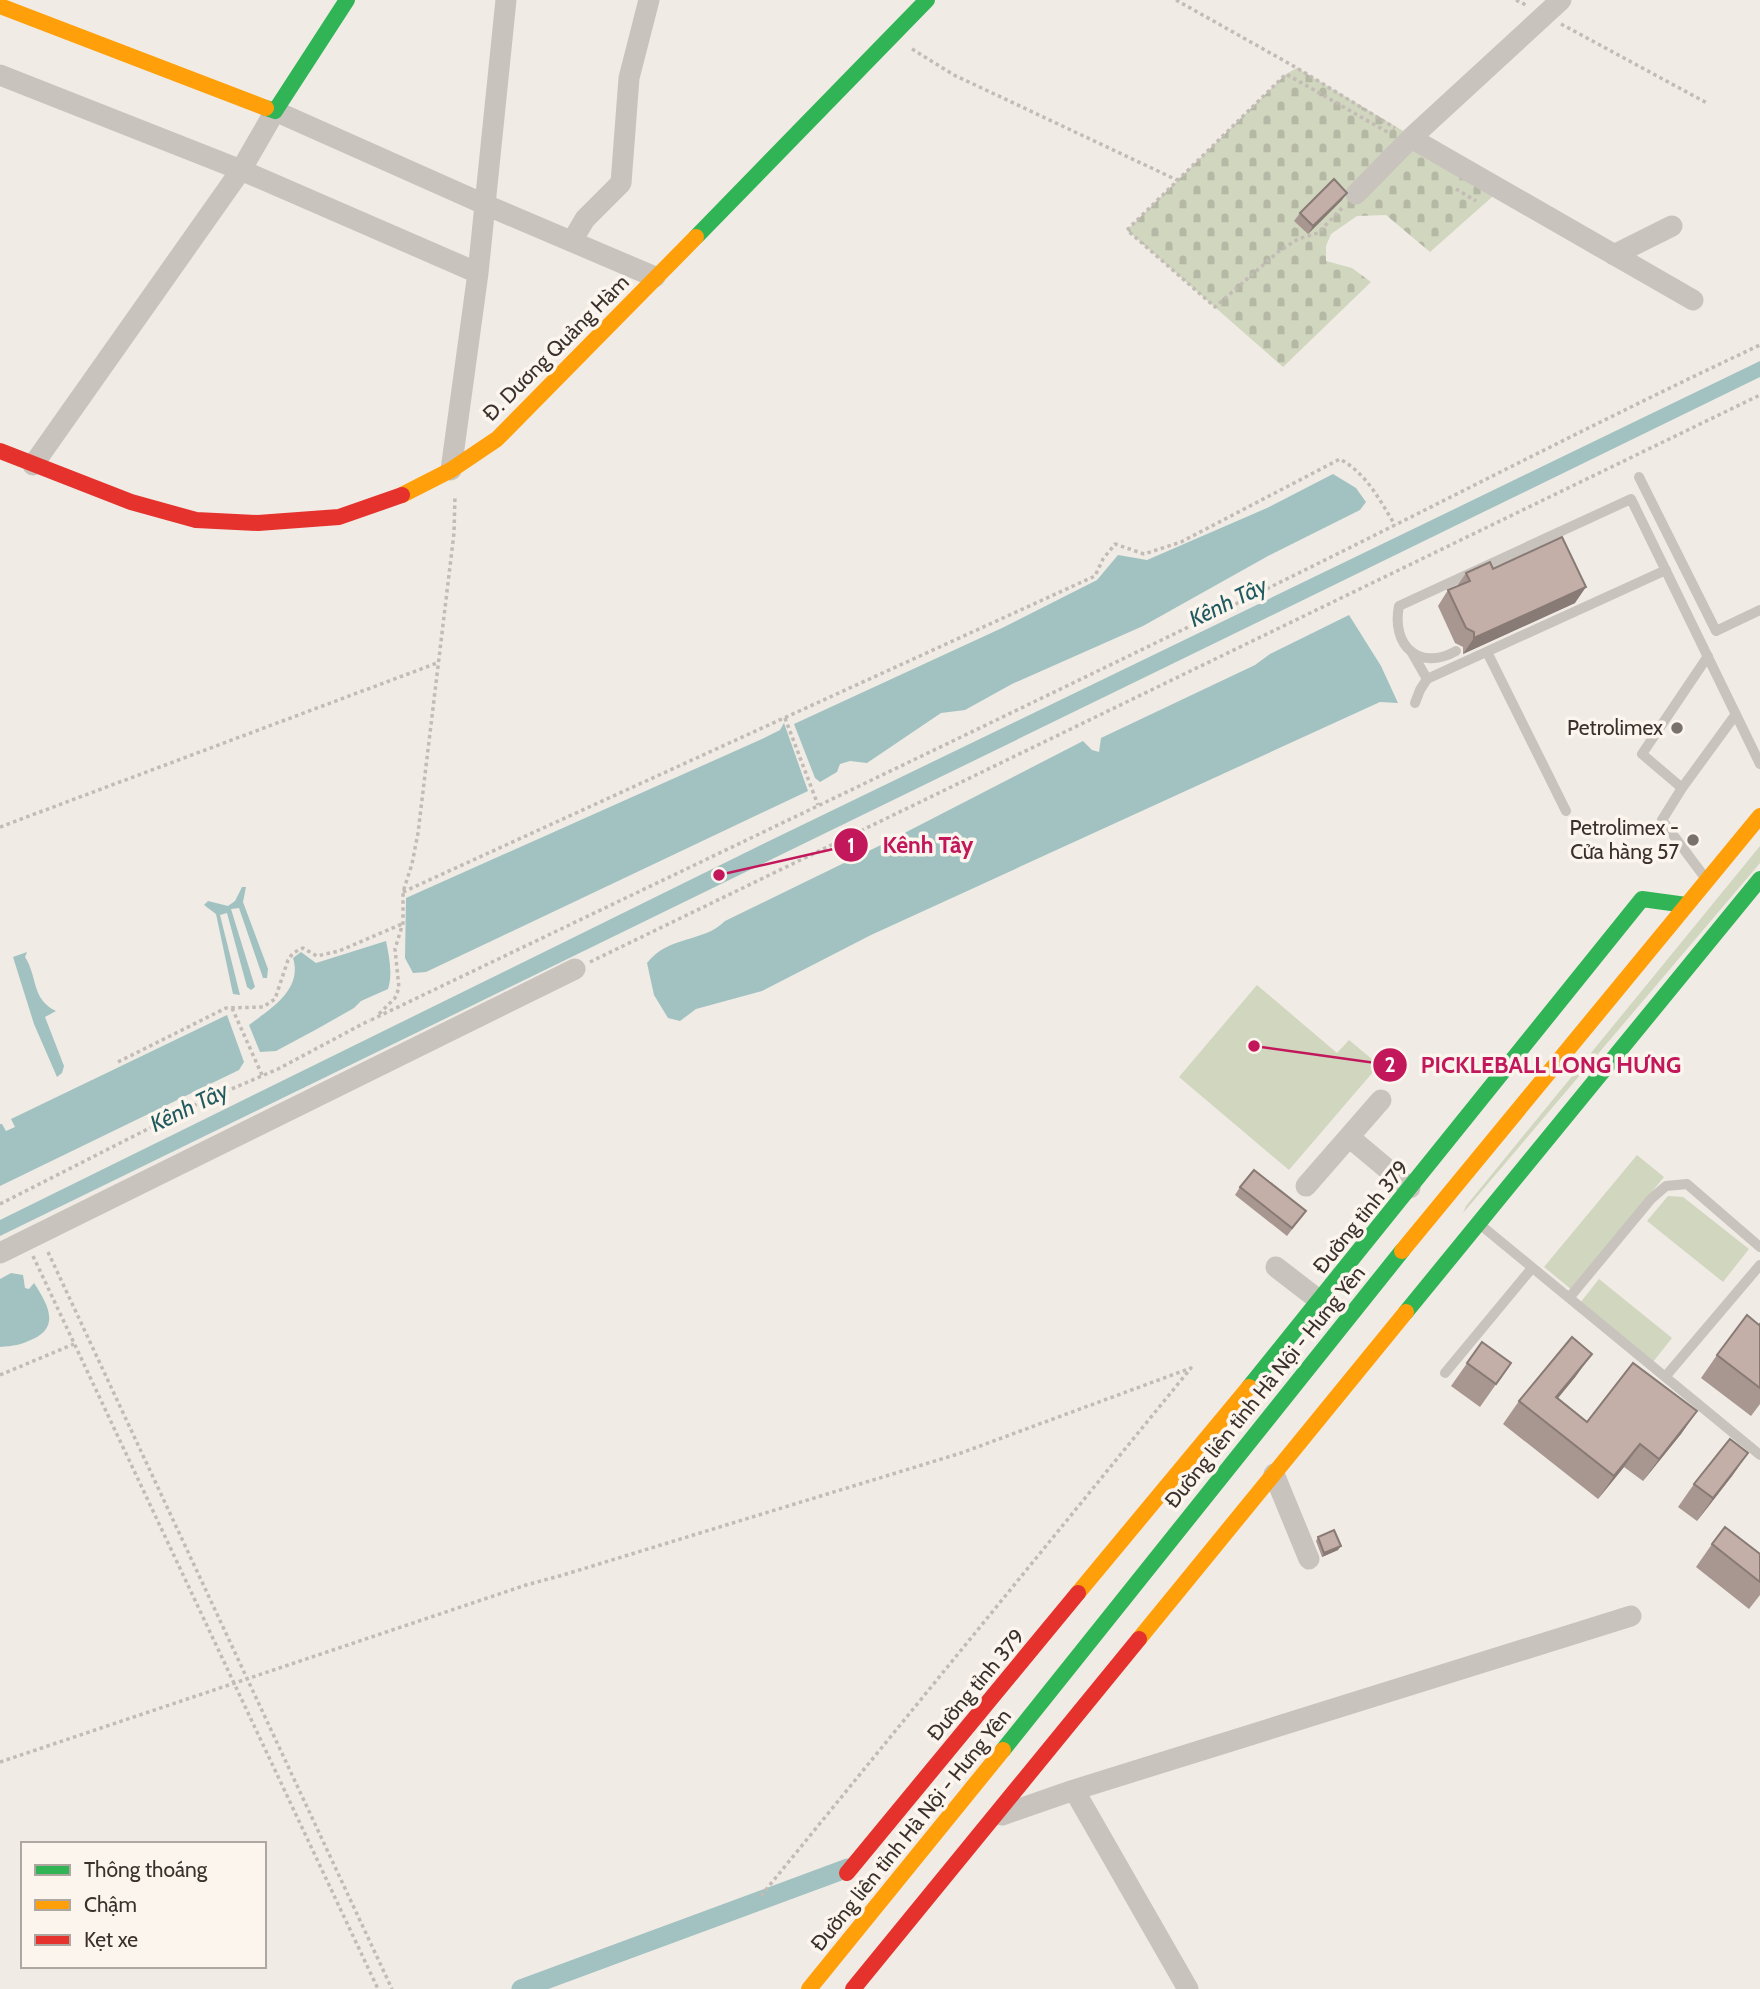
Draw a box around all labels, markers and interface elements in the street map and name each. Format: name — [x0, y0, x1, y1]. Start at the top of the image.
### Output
street label: Đ. Dương Quảng Hàm — [477, 269, 634, 426]
water label: Kênh Tây — [1184, 570, 1273, 633]
place label: Petrolimex — [1567, 715, 1663, 740]
marker: Petrolimex — [1669, 720, 1685, 736]
place label: Petrolimex - Cửa hàng 57 — [1569, 815, 1679, 864]
callout: Kênh Tây — [834, 823, 987, 867]
text: Kênh Tây — [883, 831, 974, 859]
marker: Petrolimex - Cửa hàng 57 — [1685, 832, 1701, 848]
text: 1 — [847, 833, 855, 858]
callout: PICKLEBALL LONG HƯNG — [1372, 1043, 1696, 1087]
text: PICKLEBALL LONG HƯNG — [1421, 1051, 1681, 1079]
text: 2 — [1384, 1052, 1396, 1077]
water label: Kênh Tây — [145, 1075, 234, 1138]
street label: Đường tỉnh 379 — [1307, 1155, 1414, 1278]
street label: Đường liên tỉnh Hà Nội - Hưng Yên — [1159, 1261, 1370, 1513]
street label: Đường tỉnh 379 — [922, 1624, 1030, 1746]
street label: Đường liên tỉnh Hà Nội - Hưng Yên — [805, 1704, 1016, 1956]
legend — [21, 1842, 266, 1968]
text: Thông thoáng — [84, 1857, 208, 1882]
text: Chậm — [84, 1892, 137, 1917]
text: Kẹt xe — [84, 1927, 138, 1952]

